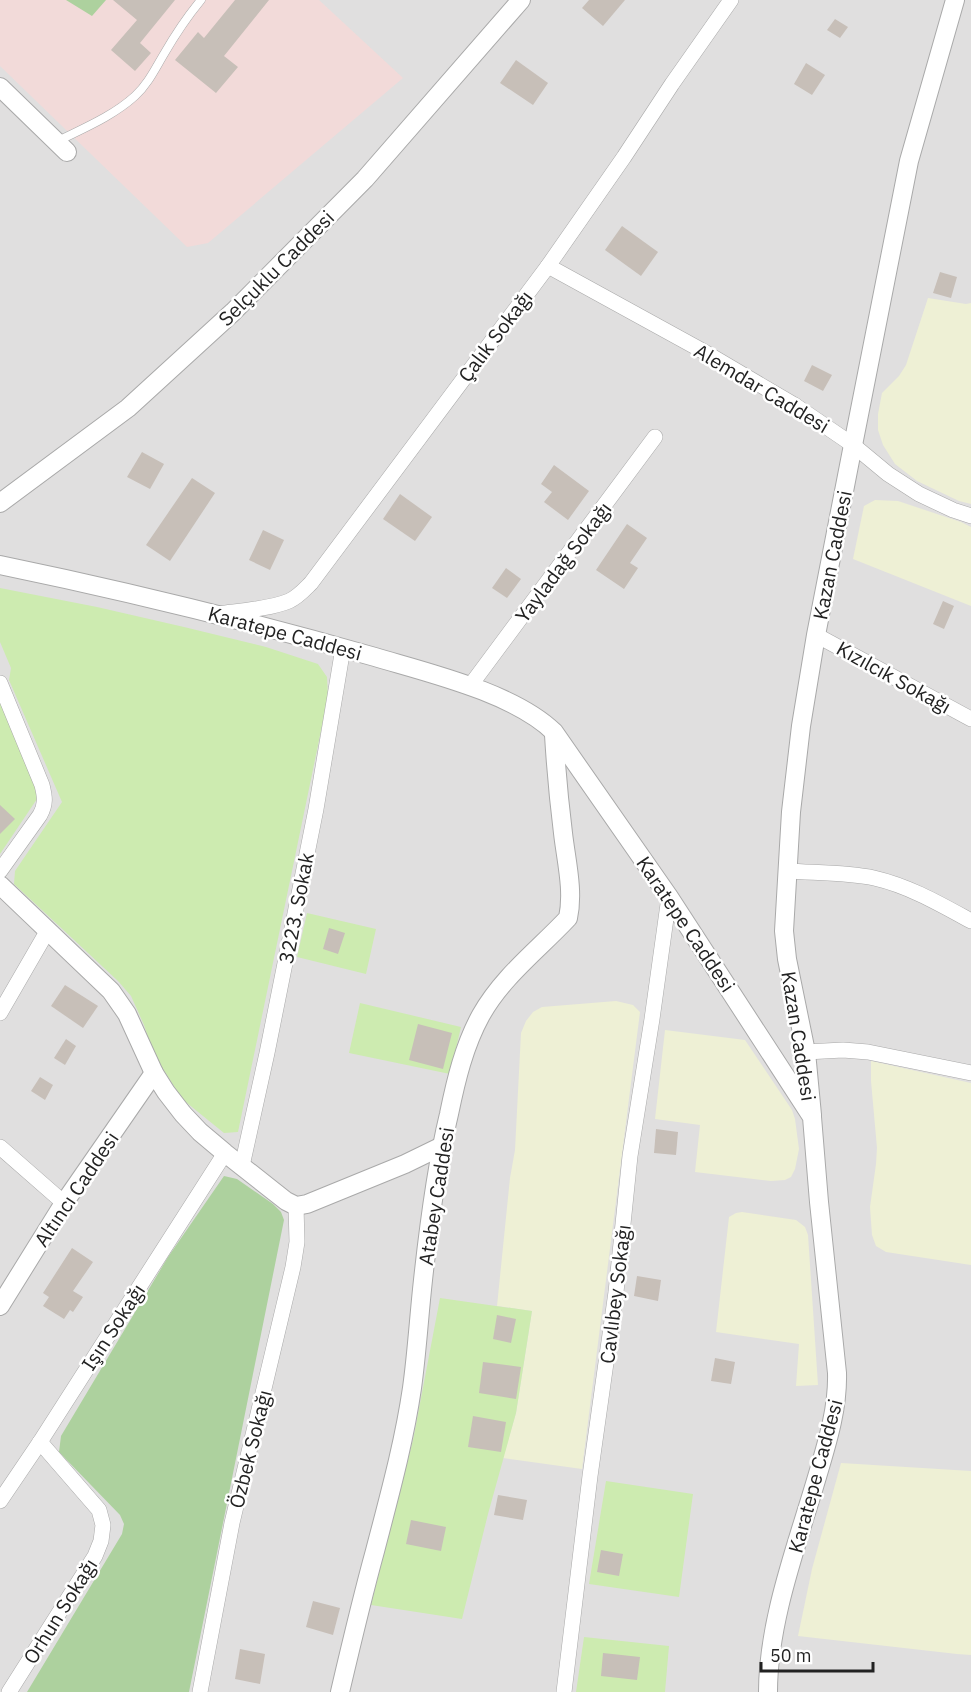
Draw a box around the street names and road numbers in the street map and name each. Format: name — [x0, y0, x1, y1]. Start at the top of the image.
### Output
street label: Selçuklu Caddesi — [212, 204, 340, 332]
street label: Çalık Sokağı — [452, 285, 538, 387]
street label: Alemdar Caddesi — [689, 337, 835, 439]
street label: Kazan Caddesi — [806, 488, 858, 622]
street label: Yayladağ Sokağı — [509, 496, 617, 628]
street label: Karatepe Caddesi — [205, 599, 365, 667]
street label: Kızılcık Sokağı — [832, 634, 956, 720]
street label: 3223. Sokak — [272, 850, 320, 966]
street label: Karatepe Caddesi — [631, 851, 741, 997]
street label: Kazan Caddesi — [775, 969, 823, 1103]
street label: Atabey Caddesi — [412, 1125, 460, 1267]
street label: Altıncı Caddesi — [28, 1126, 124, 1252]
street label: Cavlıbey Sokağı — [593, 1223, 637, 1365]
street label: Işın Sokağı — [75, 1278, 151, 1376]
street label: Özbek Sokağı — [222, 1387, 278, 1511]
street label: Karatepe Caddesi — [781, 1396, 849, 1556]
street label: Orhun Sokağı — [17, 1553, 103, 1669]

